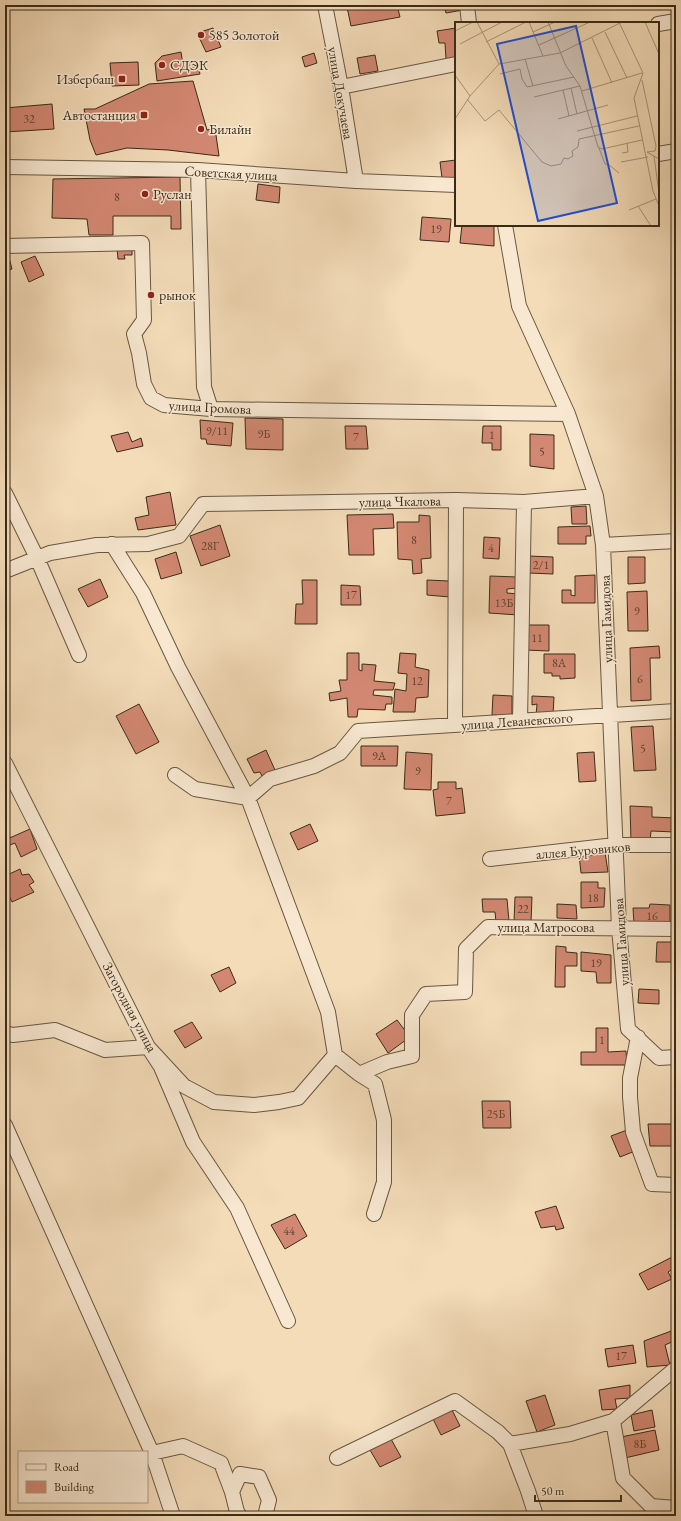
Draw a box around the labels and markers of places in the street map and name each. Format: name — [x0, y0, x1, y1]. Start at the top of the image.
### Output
place label: 585 Золотой — [209, 26, 280, 44]
marker: 585 Золотой — [196, 30, 206, 40]
place label: СДЭК — [170, 56, 209, 74]
marker: СДЭК — [157, 60, 167, 70]
place label: Избербаш — [56, 70, 114, 88]
marker: Избербаш — [117, 74, 127, 84]
place label: Автостанция — [62, 106, 136, 124]
marker: Автостанция — [139, 110, 149, 120]
place label: Билайн — [209, 120, 252, 138]
marker: Билайн — [196, 124, 206, 134]
place label: Руслан — [153, 185, 191, 203]
marker: Руслан — [140, 189, 150, 199]
place label: рынок — [159, 286, 196, 304]
marker: рынок — [146, 290, 156, 300]

